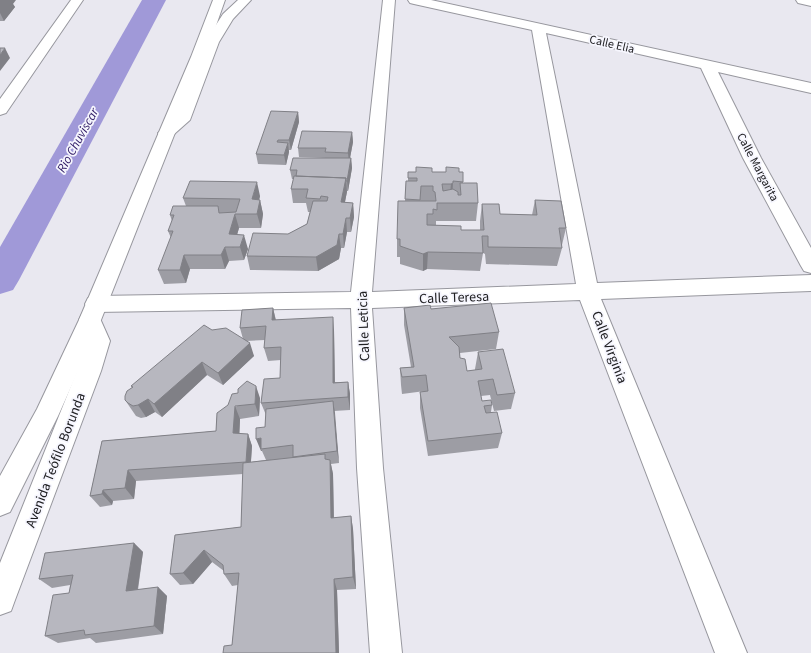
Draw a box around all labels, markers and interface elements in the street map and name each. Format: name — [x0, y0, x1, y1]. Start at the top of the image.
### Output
street label: Calle Elia — [588, 31, 636, 58]
water label: Rio Chuviscar — [53, 104, 103, 176]
street label: Calle Margarita — [732, 130, 783, 204]
street label: Calle Teresa — [419, 287, 489, 309]
street label: Calle Leticia — [353, 290, 375, 362]
street label: Calle Virginia — [586, 308, 632, 386]
street label: Avenida Teófilo Borunda — [21, 390, 91, 531]

